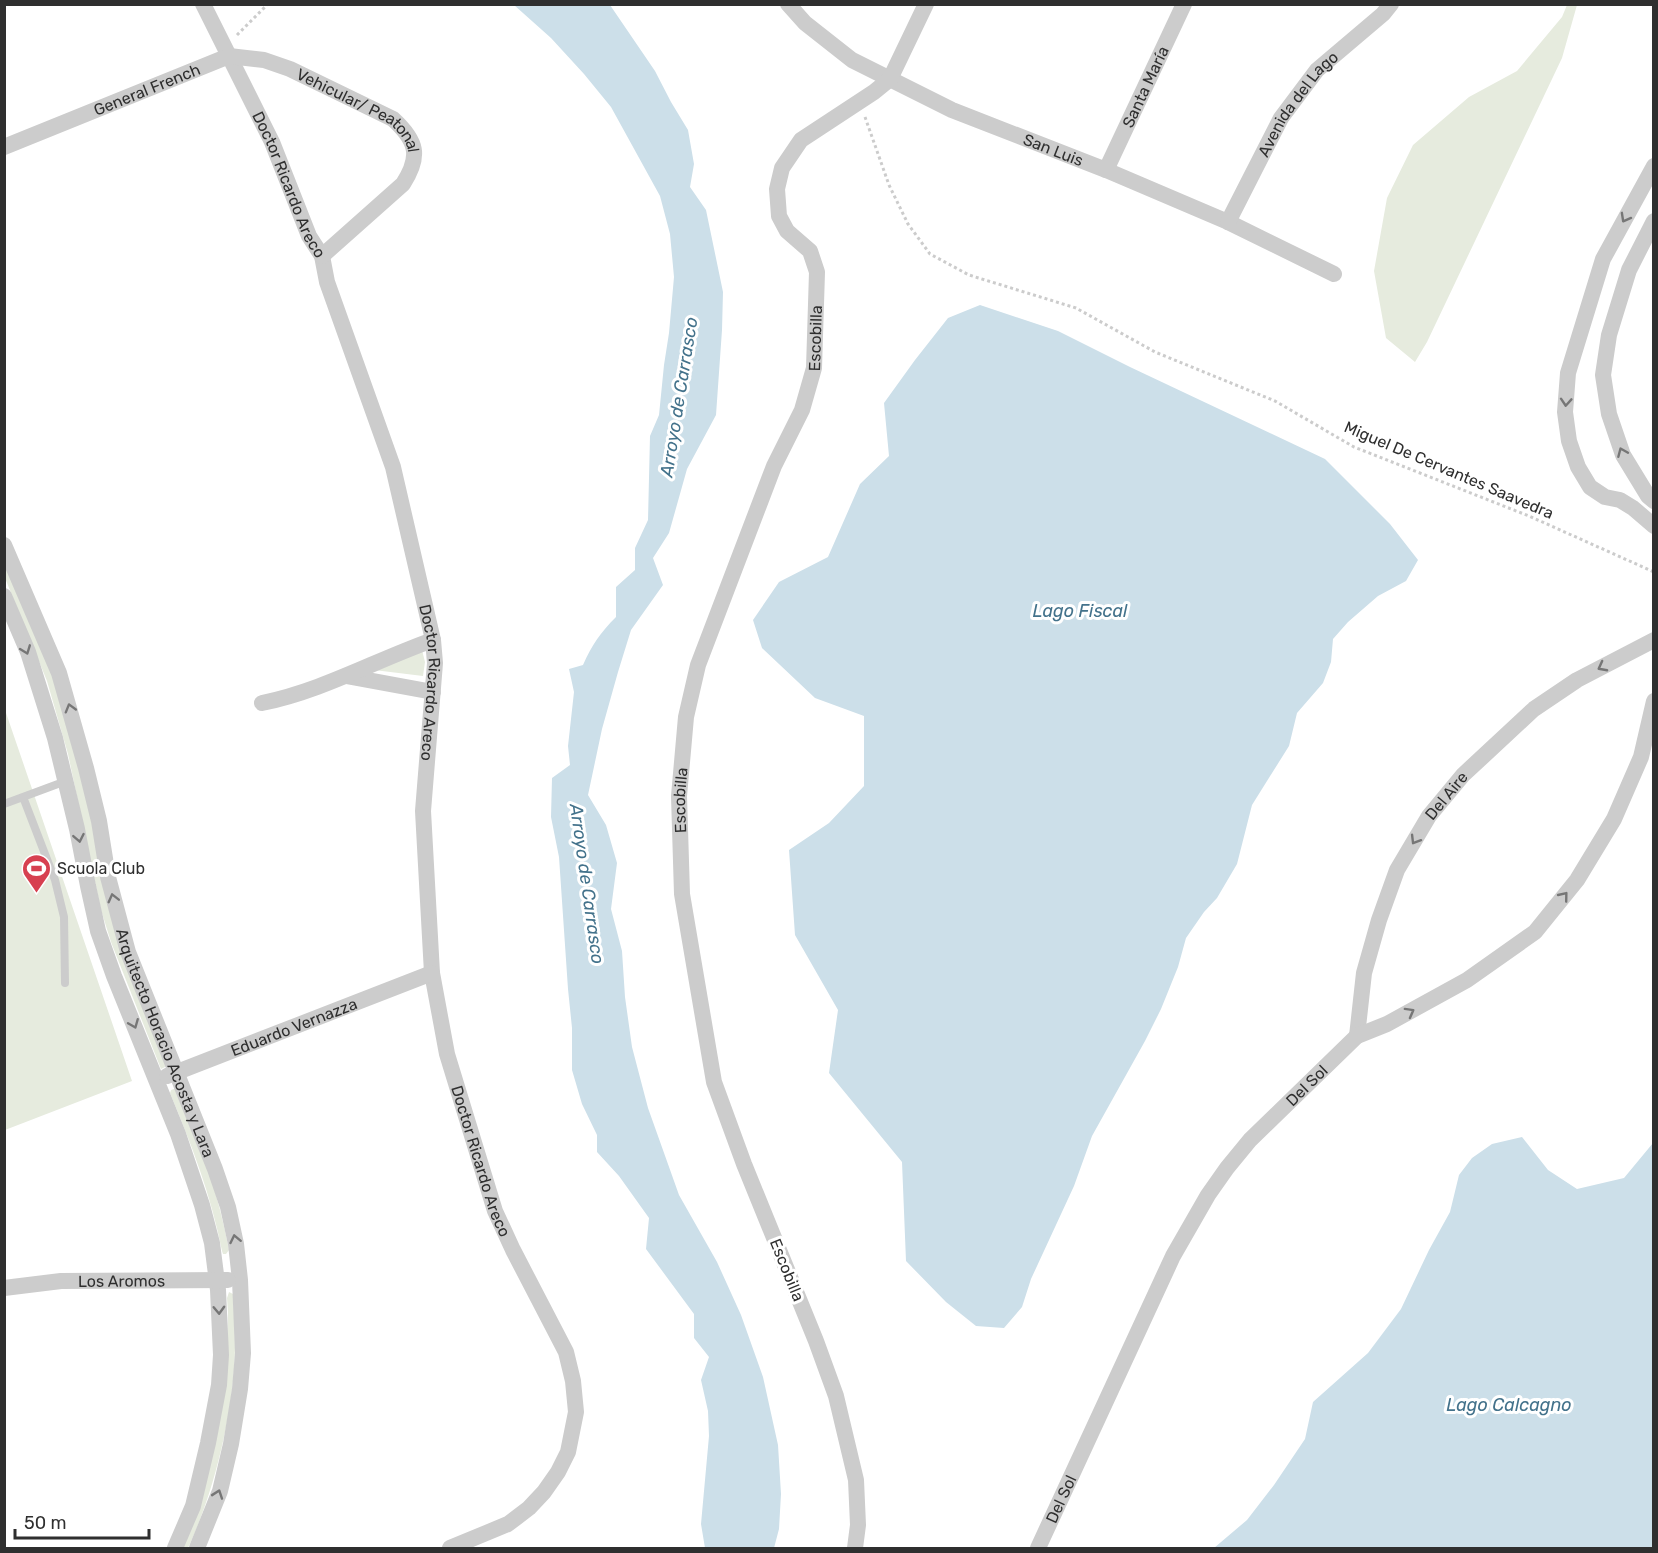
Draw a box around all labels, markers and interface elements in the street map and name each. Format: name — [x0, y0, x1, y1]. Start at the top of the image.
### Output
street label: Santa María — [1118, 43, 1172, 131]
street label: Avenida del Lago — [1253, 47, 1342, 160]
street label: General French — [91, 59, 203, 119]
street label: Vehicular/ Peatonal — [293, 64, 424, 153]
street label: Doctor Ricardo Areco — [249, 108, 330, 261]
street label: San Luis — [1021, 129, 1086, 170]
one-way arrow — [1621, 212, 1632, 222]
street label: Escobilla — [804, 305, 825, 372]
water label: Arroyo de Carrasco — [655, 316, 702, 479]
one-way arrow — [1560, 397, 1573, 406]
street label: Miguel De Cervantes Saavedra — [1341, 417, 1557, 523]
one-way arrow — [1617, 447, 1629, 458]
water label: Lago Fiscal — [1033, 600, 1128, 622]
street label: Doctor Ricardo Areco — [415, 602, 445, 762]
one-way arrow — [19, 644, 32, 655]
one-way arrow — [1597, 659, 1608, 671]
one-way arrow — [65, 703, 77, 714]
street label: Escobilla — [669, 767, 691, 834]
street label: Del Aire — [1421, 768, 1471, 823]
water label: Arroyo de Carrasco — [565, 801, 609, 966]
one-way arrow — [72, 832, 85, 842]
one-way arrow — [1411, 834, 1422, 844]
sports icon: Scuola Club — [20, 852, 52, 894]
place label: Scuola Club — [57, 859, 145, 878]
one-way arrow — [1557, 892, 1568, 903]
one-way arrow — [108, 893, 121, 903]
street label: Arquitecto Horacio Acosta y Lara — [113, 926, 219, 1160]
street label: Eduardo Vernazza — [228, 994, 360, 1060]
one-way arrow — [1403, 1008, 1414, 1019]
one-way arrow — [127, 1018, 139, 1029]
street label: Del Sol — [1282, 1061, 1331, 1110]
street label: Doctor Ricardo Areco — [448, 1083, 515, 1240]
one-way arrow — [229, 1234, 242, 1244]
street label: Escobilla — [766, 1236, 808, 1304]
street label: Los Aromos — [78, 1271, 165, 1290]
one-way arrow — [213, 1305, 226, 1314]
water label: Lago Calcagno — [1446, 1394, 1572, 1416]
street label: Del Sol — [1041, 1472, 1080, 1526]
one-way arrow — [211, 1489, 224, 1500]
scale bar — [15, 1502, 148, 1540]
text: 50 m — [24, 1512, 67, 1534]

